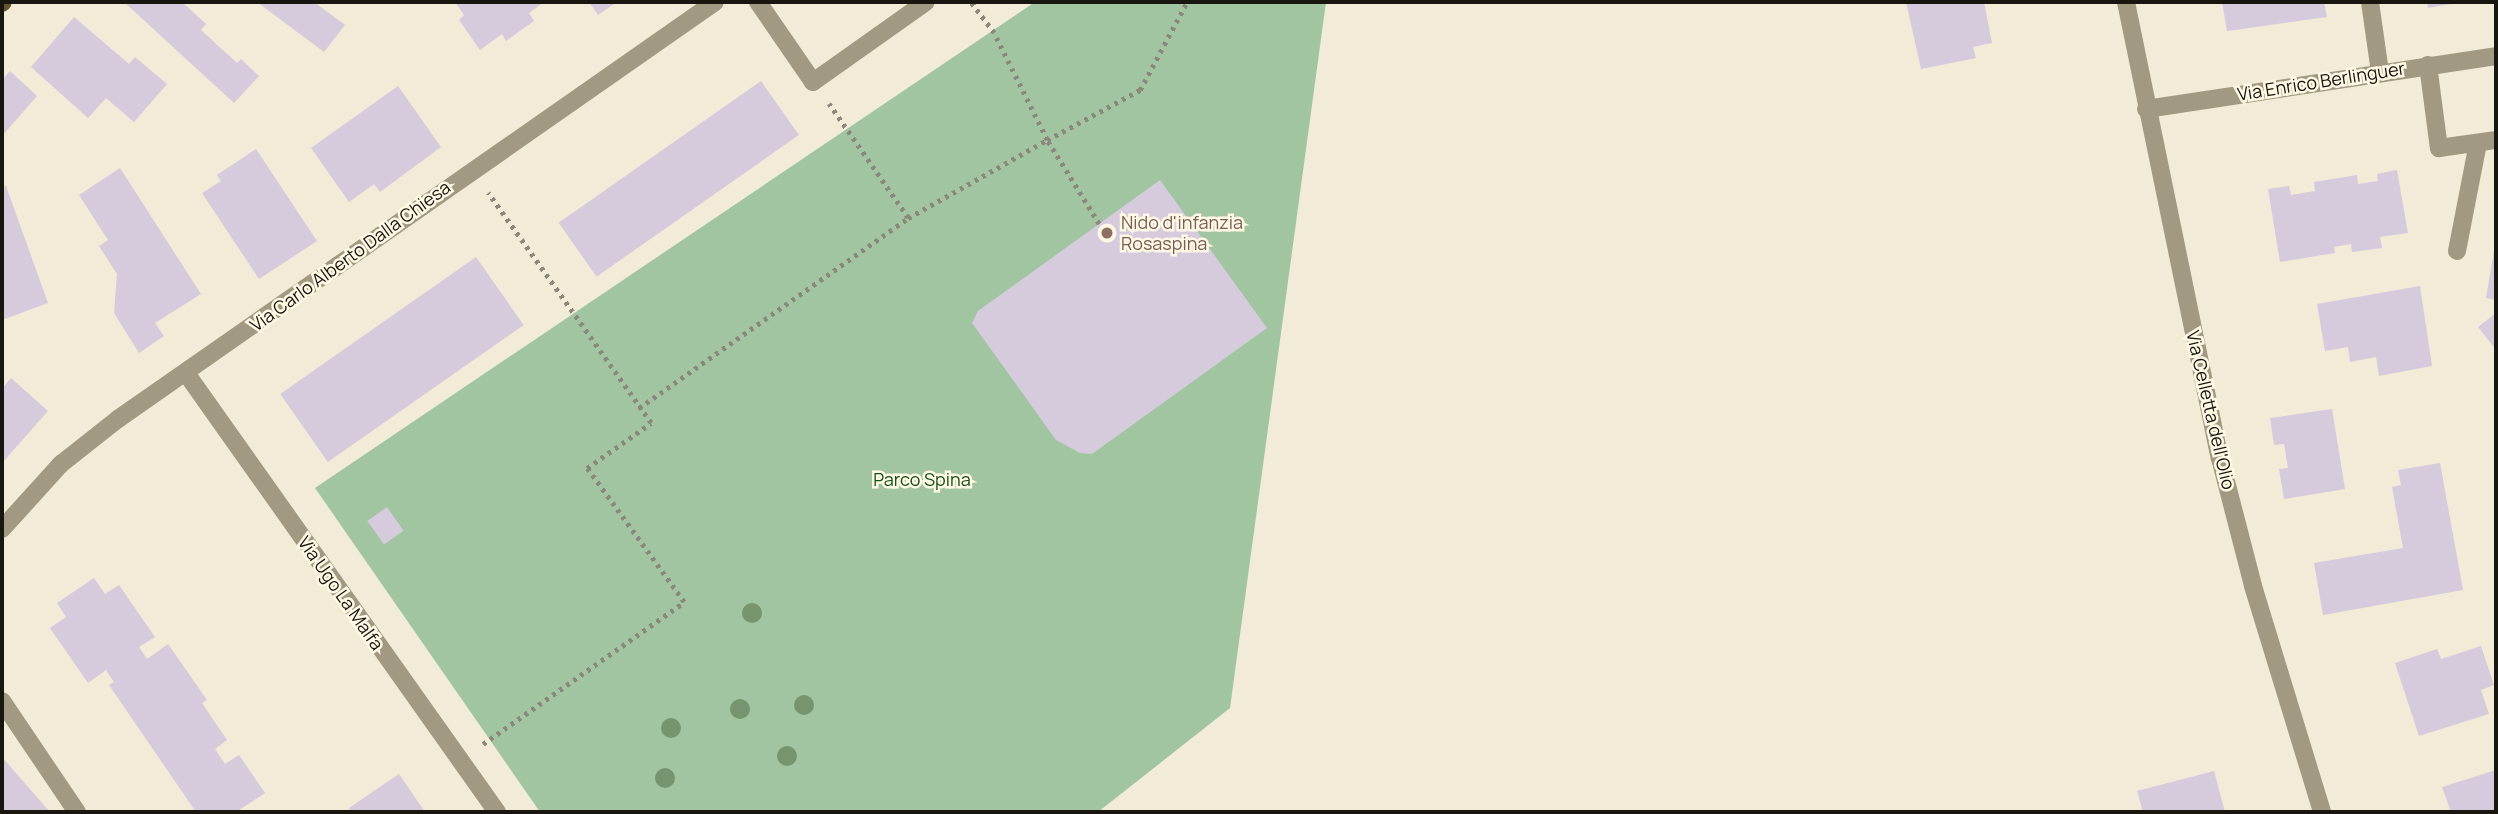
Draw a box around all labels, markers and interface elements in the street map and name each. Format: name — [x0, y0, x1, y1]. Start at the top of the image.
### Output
street label: Via Enrico Berlinguer — [2236, 57, 2406, 105]
street label: Via Carlo Alberto Dalla Chiesa — [246, 176, 454, 336]
place label: Nido d'infanzia Rosaspina — [1121, 212, 1243, 255]
marker: Nido d'infanzia Rosaspina — [1099, 225, 1115, 241]
street label: Via Celletta dell'Olio — [2182, 328, 2240, 492]
park label: Parco Spina — [873, 468, 971, 490]
street label: Via Ugo La Malfa — [294, 532, 388, 654]

